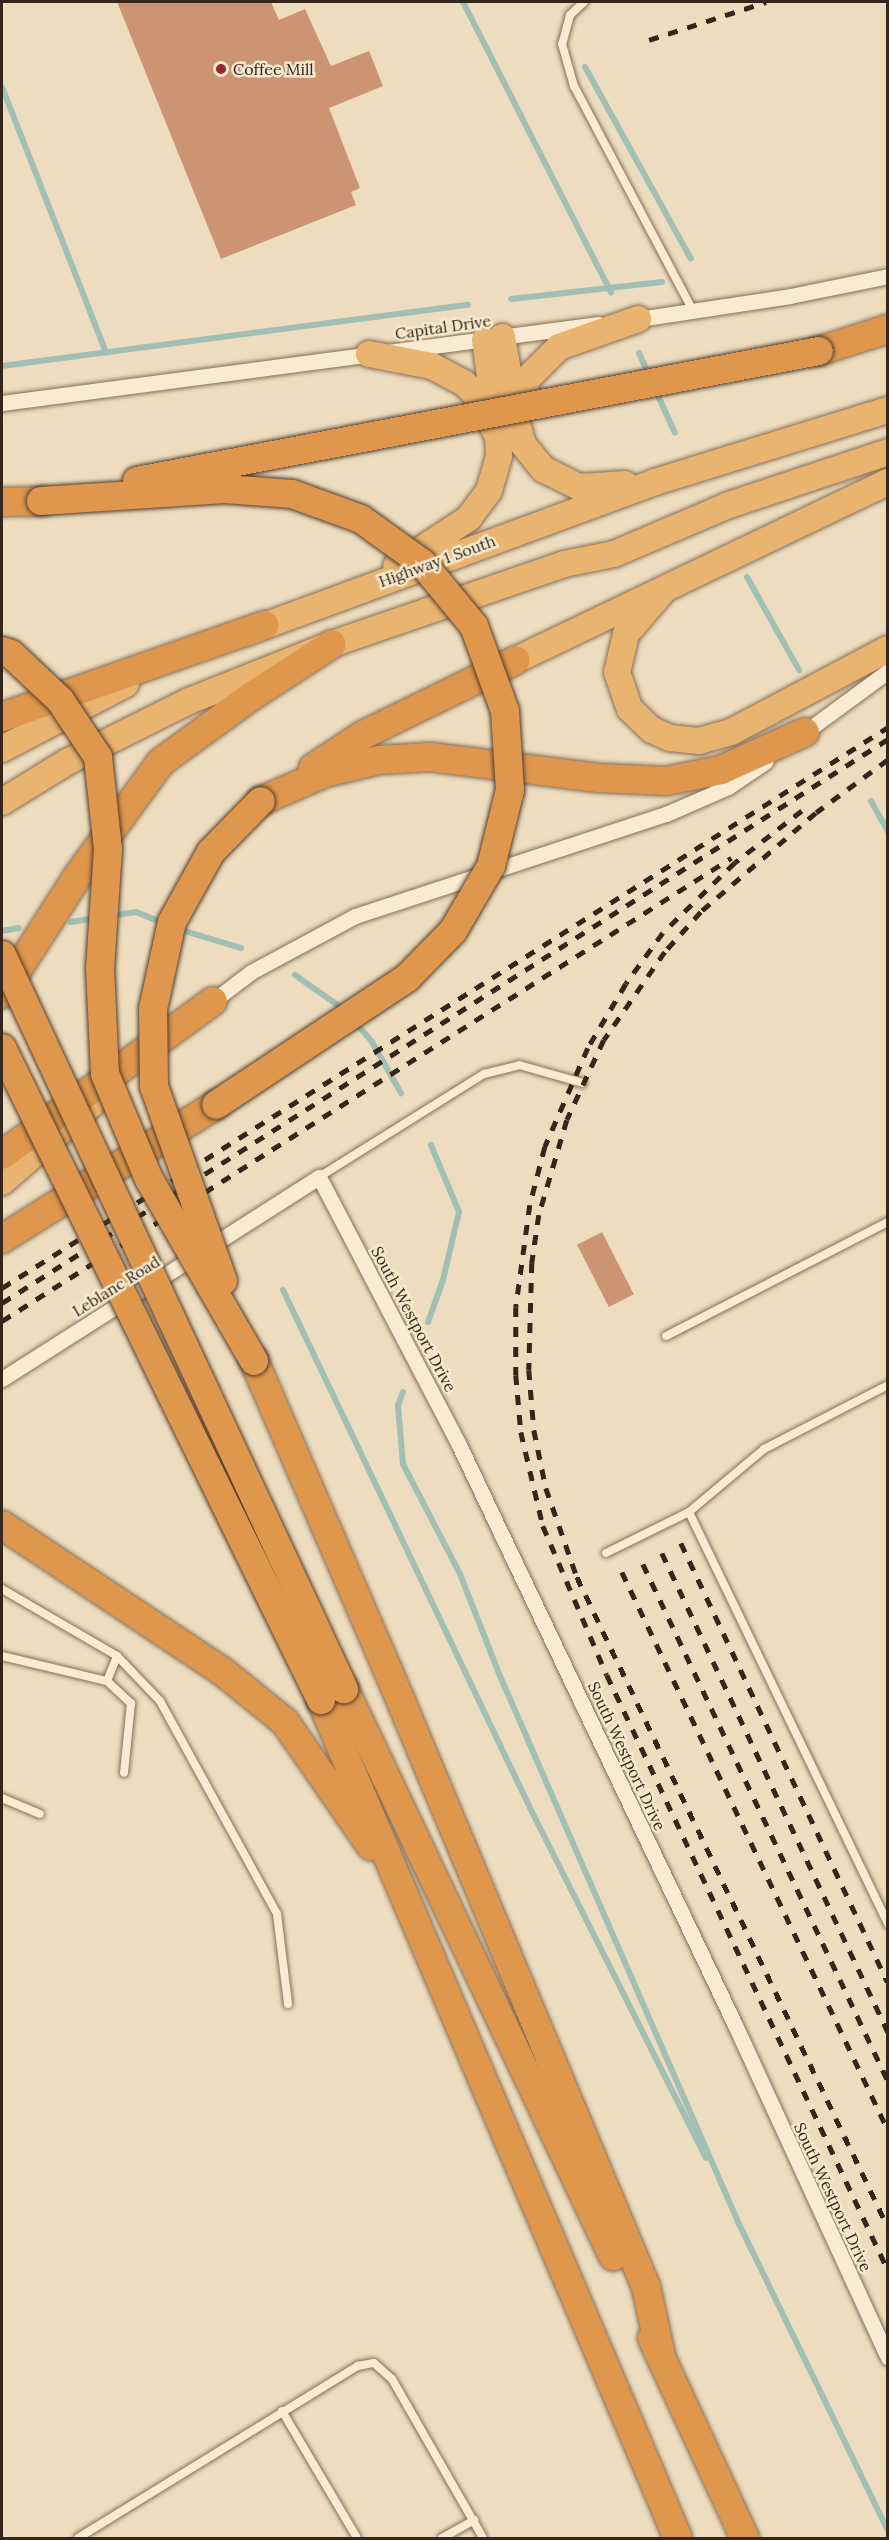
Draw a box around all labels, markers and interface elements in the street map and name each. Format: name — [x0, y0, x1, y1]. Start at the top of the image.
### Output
place label: Coffee Mill — [233, 59, 314, 79]
marker: Coffee Mill — [214, 62, 228, 76]
street label: Capital Drive — [394, 311, 492, 343]
street label: Highway 1 South — [376, 531, 498, 591]
street label: South Westport Drive — [368, 1243, 460, 1395]
street label: Leblanc Road — [69, 1252, 163, 1320]
street label: South Westport Drive — [584, 1679, 670, 1833]
street label: South Westport Drive — [790, 2120, 876, 2274]

